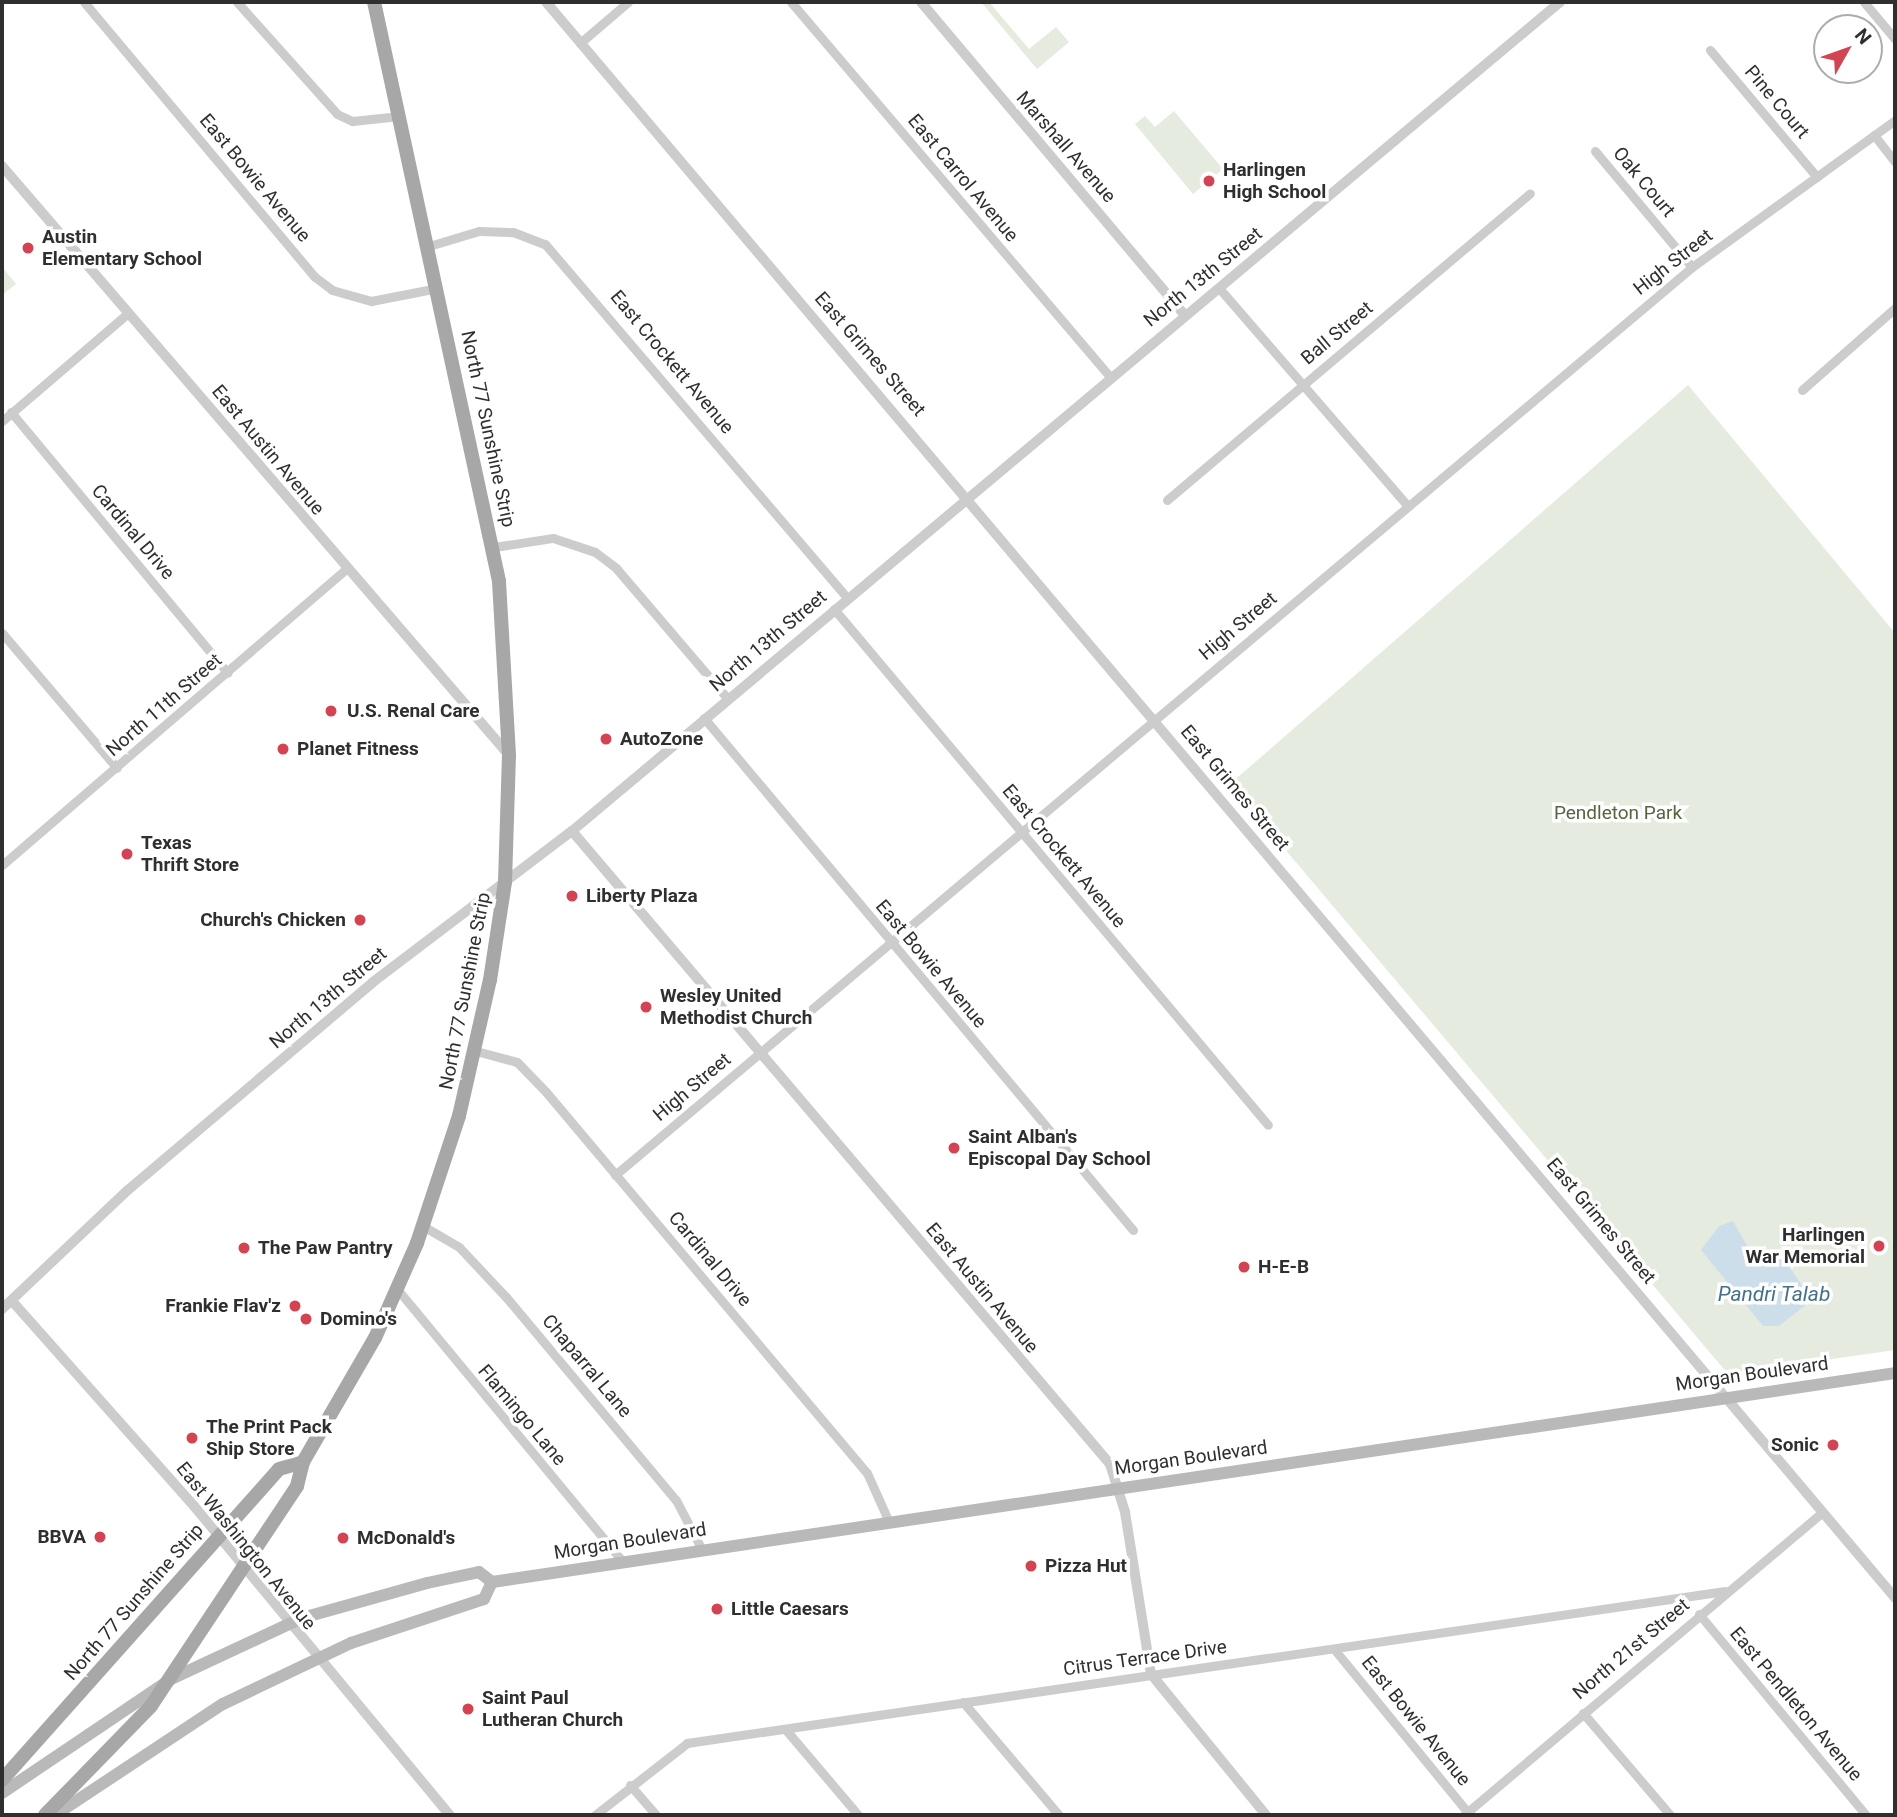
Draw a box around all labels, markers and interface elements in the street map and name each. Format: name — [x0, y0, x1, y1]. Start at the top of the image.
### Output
north arrow — [1813, 14, 1883, 84]
text: N — [1850, 24, 1876, 49]
street label: Pine Court — [1740, 61, 1814, 143]
street label: Marshall Avenue — [1011, 87, 1121, 207]
street label: East Bowie Avenue — [195, 109, 315, 247]
street label: East Carrol Avenue — [903, 110, 1023, 246]
street label: Oak Court — [1608, 142, 1680, 222]
place label: Harlingen High School — [1223, 159, 1326, 203]
marker: Harlingen High School — [1201, 173, 1217, 189]
street label: North 13th Street — [1139, 222, 1267, 332]
street label: High Street — [1629, 224, 1717, 300]
place label: Austin Elementary School — [42, 226, 202, 270]
marker: Austin Elementary School — [20, 240, 36, 256]
street label: East Crockett Avenue — [605, 286, 739, 438]
street label: East Grimes Street — [810, 287, 930, 421]
street label: Ball Street — [1297, 297, 1377, 369]
street label: North 77 Sunshine Strip — [456, 329, 520, 529]
street label: East Austin Avenue — [207, 380, 329, 520]
street label: Cardinal Drive — [87, 480, 179, 584]
street label: North 13th Street — [705, 585, 831, 697]
street label: High Street — [1195, 587, 1281, 665]
street label: North 11th Street — [102, 649, 226, 761]
place label: U.S. Renal Care — [347, 700, 480, 722]
marker: U.S. Renal Care — [321, 701, 341, 721]
street label: East Grimes Street — [1176, 720, 1294, 856]
place label: AutoZone — [620, 728, 703, 750]
marker: AutoZone — [598, 731, 614, 747]
place label: Planet Fitness — [297, 738, 419, 760]
marker: Planet Fitness — [275, 741, 291, 757]
street label: East Crockett Avenue — [997, 780, 1131, 932]
park label: Pendleton Park — [1554, 802, 1682, 824]
place label: Texas Thrift Store — [141, 832, 239, 876]
marker: Texas Thrift Store — [119, 846, 135, 862]
place label: Liberty Plaza — [586, 885, 698, 907]
marker: Liberty Plaza — [564, 888, 580, 904]
street label: North 77 Sunshine Strip — [435, 890, 495, 1092]
street label: East Bowie Avenue — [871, 895, 991, 1033]
place label: Church's Chicken — [200, 909, 346, 931]
marker: Church's Chicken — [352, 912, 368, 928]
street label: North 13th Street — [265, 942, 391, 1054]
place label: Wesley United Methodist Church — [660, 985, 812, 1029]
marker: Wesley United Methodist Church — [638, 999, 654, 1015]
street label: High Street — [649, 1048, 735, 1126]
place label: Saint Alban's Episcopal Day School — [968, 1126, 1151, 1170]
marker: Saint Alban's Episcopal Day School — [946, 1140, 962, 1156]
street label: East Grimes Street — [1542, 1153, 1660, 1289]
street label: Cardinal Drive — [664, 1207, 756, 1311]
street label: East Austin Avenue — [921, 1218, 1043, 1358]
place label: Harlingen War Memorial — [1746, 1224, 1865, 1268]
place label: The Paw Pantry — [258, 1237, 392, 1259]
marker: Harlingen War Memorial — [1871, 1238, 1887, 1254]
marker: The Paw Pantry — [236, 1240, 252, 1256]
place label: H-E-B — [1258, 1256, 1309, 1278]
marker: H-E-B — [1236, 1259, 1252, 1275]
water label: Pandri Talab — [1717, 1281, 1831, 1307]
place label: Frankie Flav'z — [165, 1295, 281, 1317]
marker: Frankie Flav'z — [287, 1298, 303, 1314]
place label: Domino's — [320, 1308, 397, 1330]
street label: Chaparral Lane — [537, 1310, 637, 1422]
marker: Domino's — [298, 1311, 314, 1327]
street label: Morgan Boulevard — [1674, 1352, 1830, 1396]
street label: Flamingo Lane — [473, 1360, 571, 1470]
place label: The Print Pack Ship Store — [206, 1416, 332, 1460]
marker: The Print Pack Ship Store — [184, 1430, 200, 1446]
place label: Sonic — [1771, 1434, 1819, 1456]
street label: Morgan Boulevard — [1113, 1436, 1269, 1480]
marker: Sonic — [1825, 1437, 1841, 1453]
street label: East Washington Avenue — [171, 1458, 321, 1634]
street label: Morgan Boulevard — [552, 1518, 708, 1564]
street label: North 77 Sunshine Strip — [60, 1519, 208, 1685]
place label: BBVA — [37, 1526, 86, 1548]
place label: McDonald's — [357, 1527, 455, 1549]
marker: BBVA — [92, 1529, 108, 1545]
marker: McDonald's — [335, 1530, 351, 1546]
place label: Pizza Hut — [1045, 1555, 1127, 1577]
marker: Pizza Hut — [1023, 1558, 1039, 1574]
street label: North 21st Street — [1568, 1594, 1694, 1704]
place label: Little Caesars — [731, 1598, 849, 1620]
marker: Little Caesars — [709, 1601, 725, 1617]
street label: East Pendleton Avenue — [1725, 1622, 1867, 1786]
street label: Citrus Terrace Drive — [1062, 1635, 1228, 1681]
street label: East Bowie Avenue — [1357, 1652, 1475, 1790]
place label: Saint Paul Lutheran Church — [482, 1687, 623, 1731]
marker: Saint Paul Lutheran Church — [460, 1701, 476, 1717]

